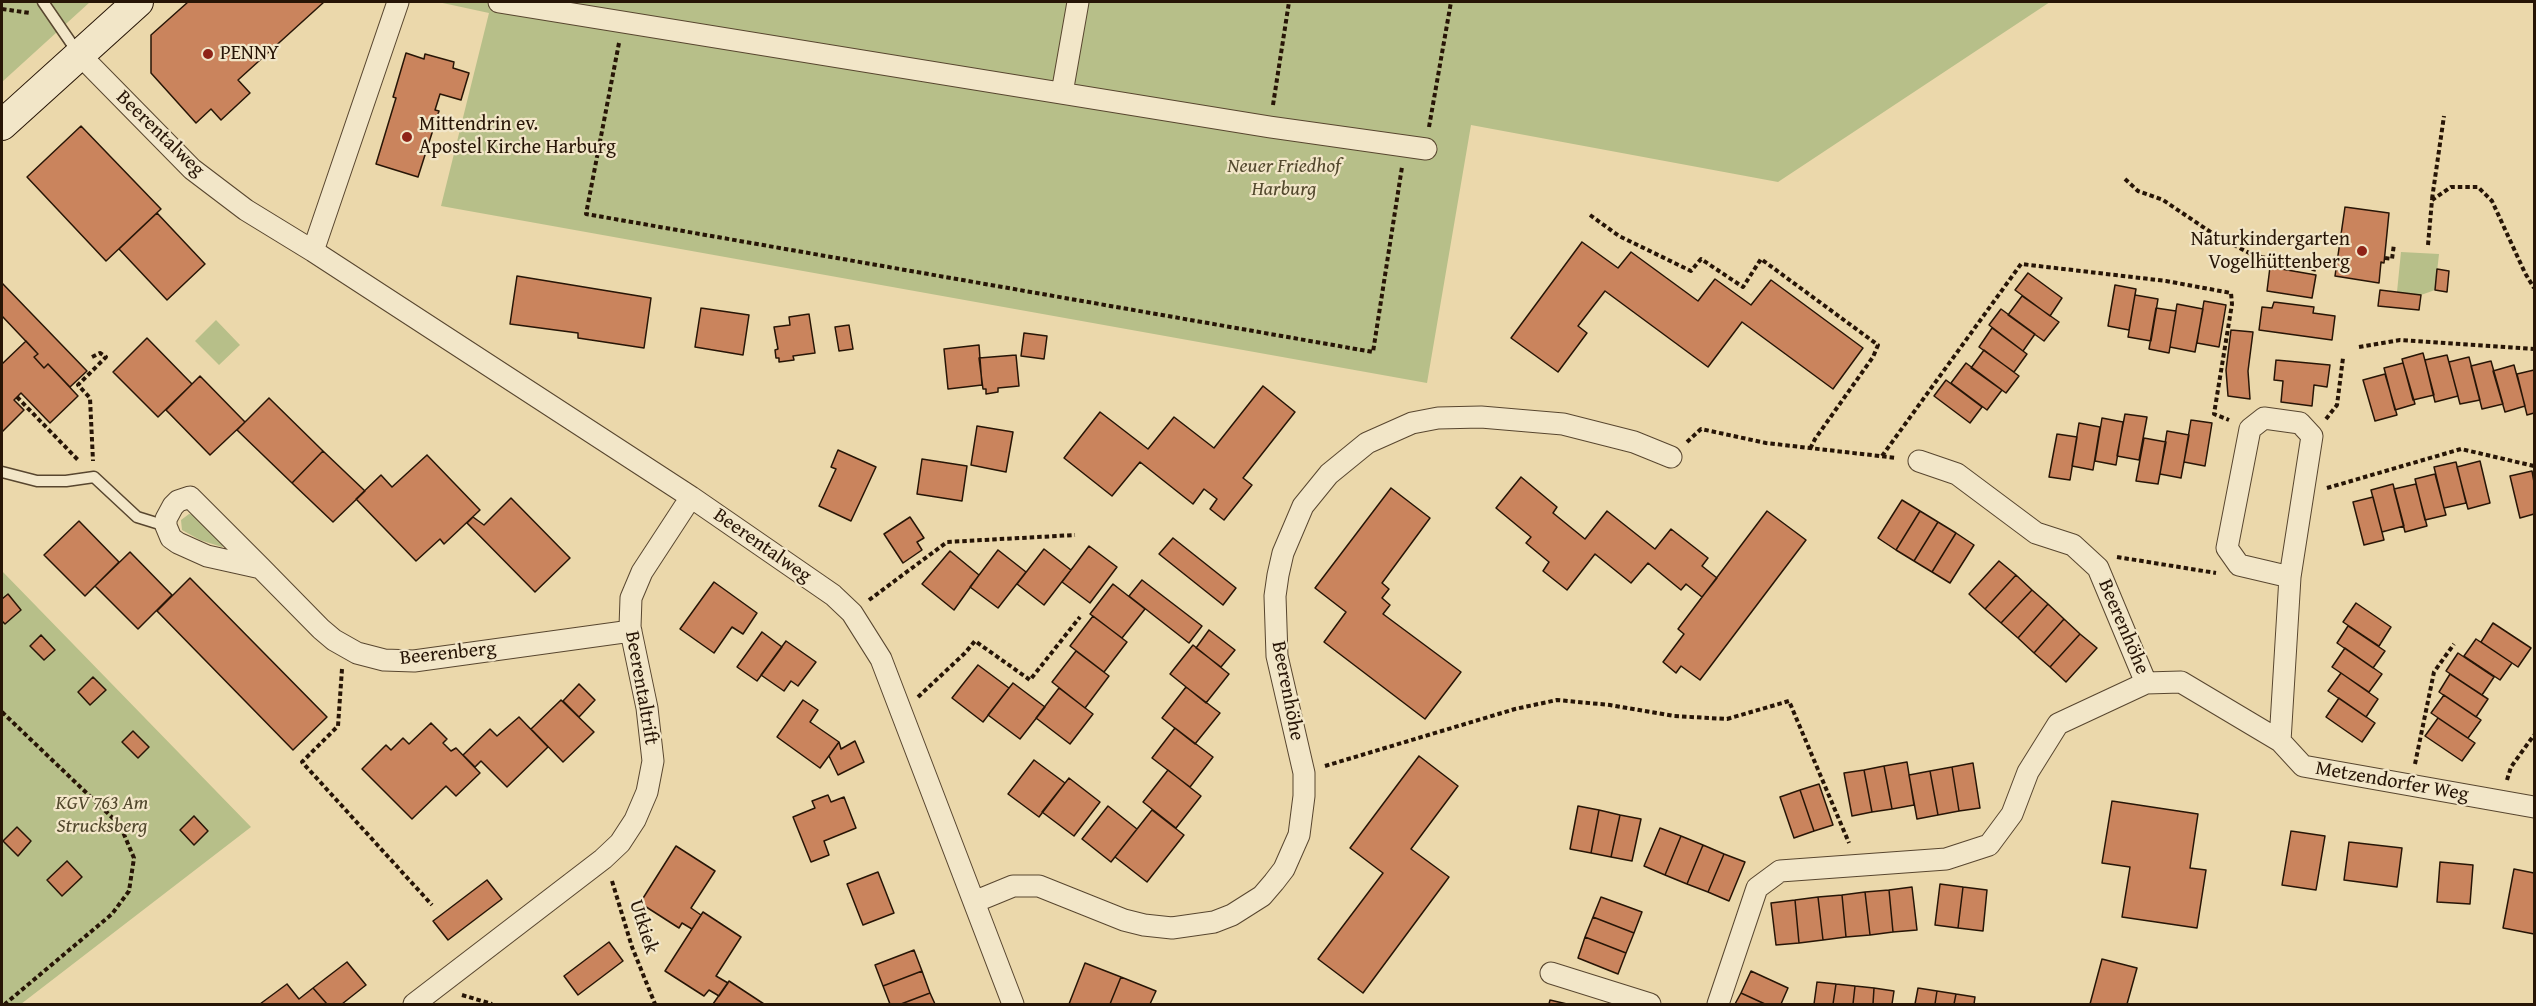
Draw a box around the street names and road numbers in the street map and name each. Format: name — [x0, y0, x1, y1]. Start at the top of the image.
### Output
street label: Beerentalweg — [111, 86, 209, 182]
street label: Beerentalweg — [708, 503, 816, 589]
street label: Beerenhöhe — [2092, 576, 2154, 678]
street label: Beerentaltrift — [619, 629, 663, 747]
street label: Beerenberg — [399, 637, 497, 671]
street label: Beerenhöhe — [1266, 639, 1308, 743]
street label: Metzendorfer Weg — [2313, 757, 2471, 807]
street label: Utkiek — [623, 897, 663, 957]

